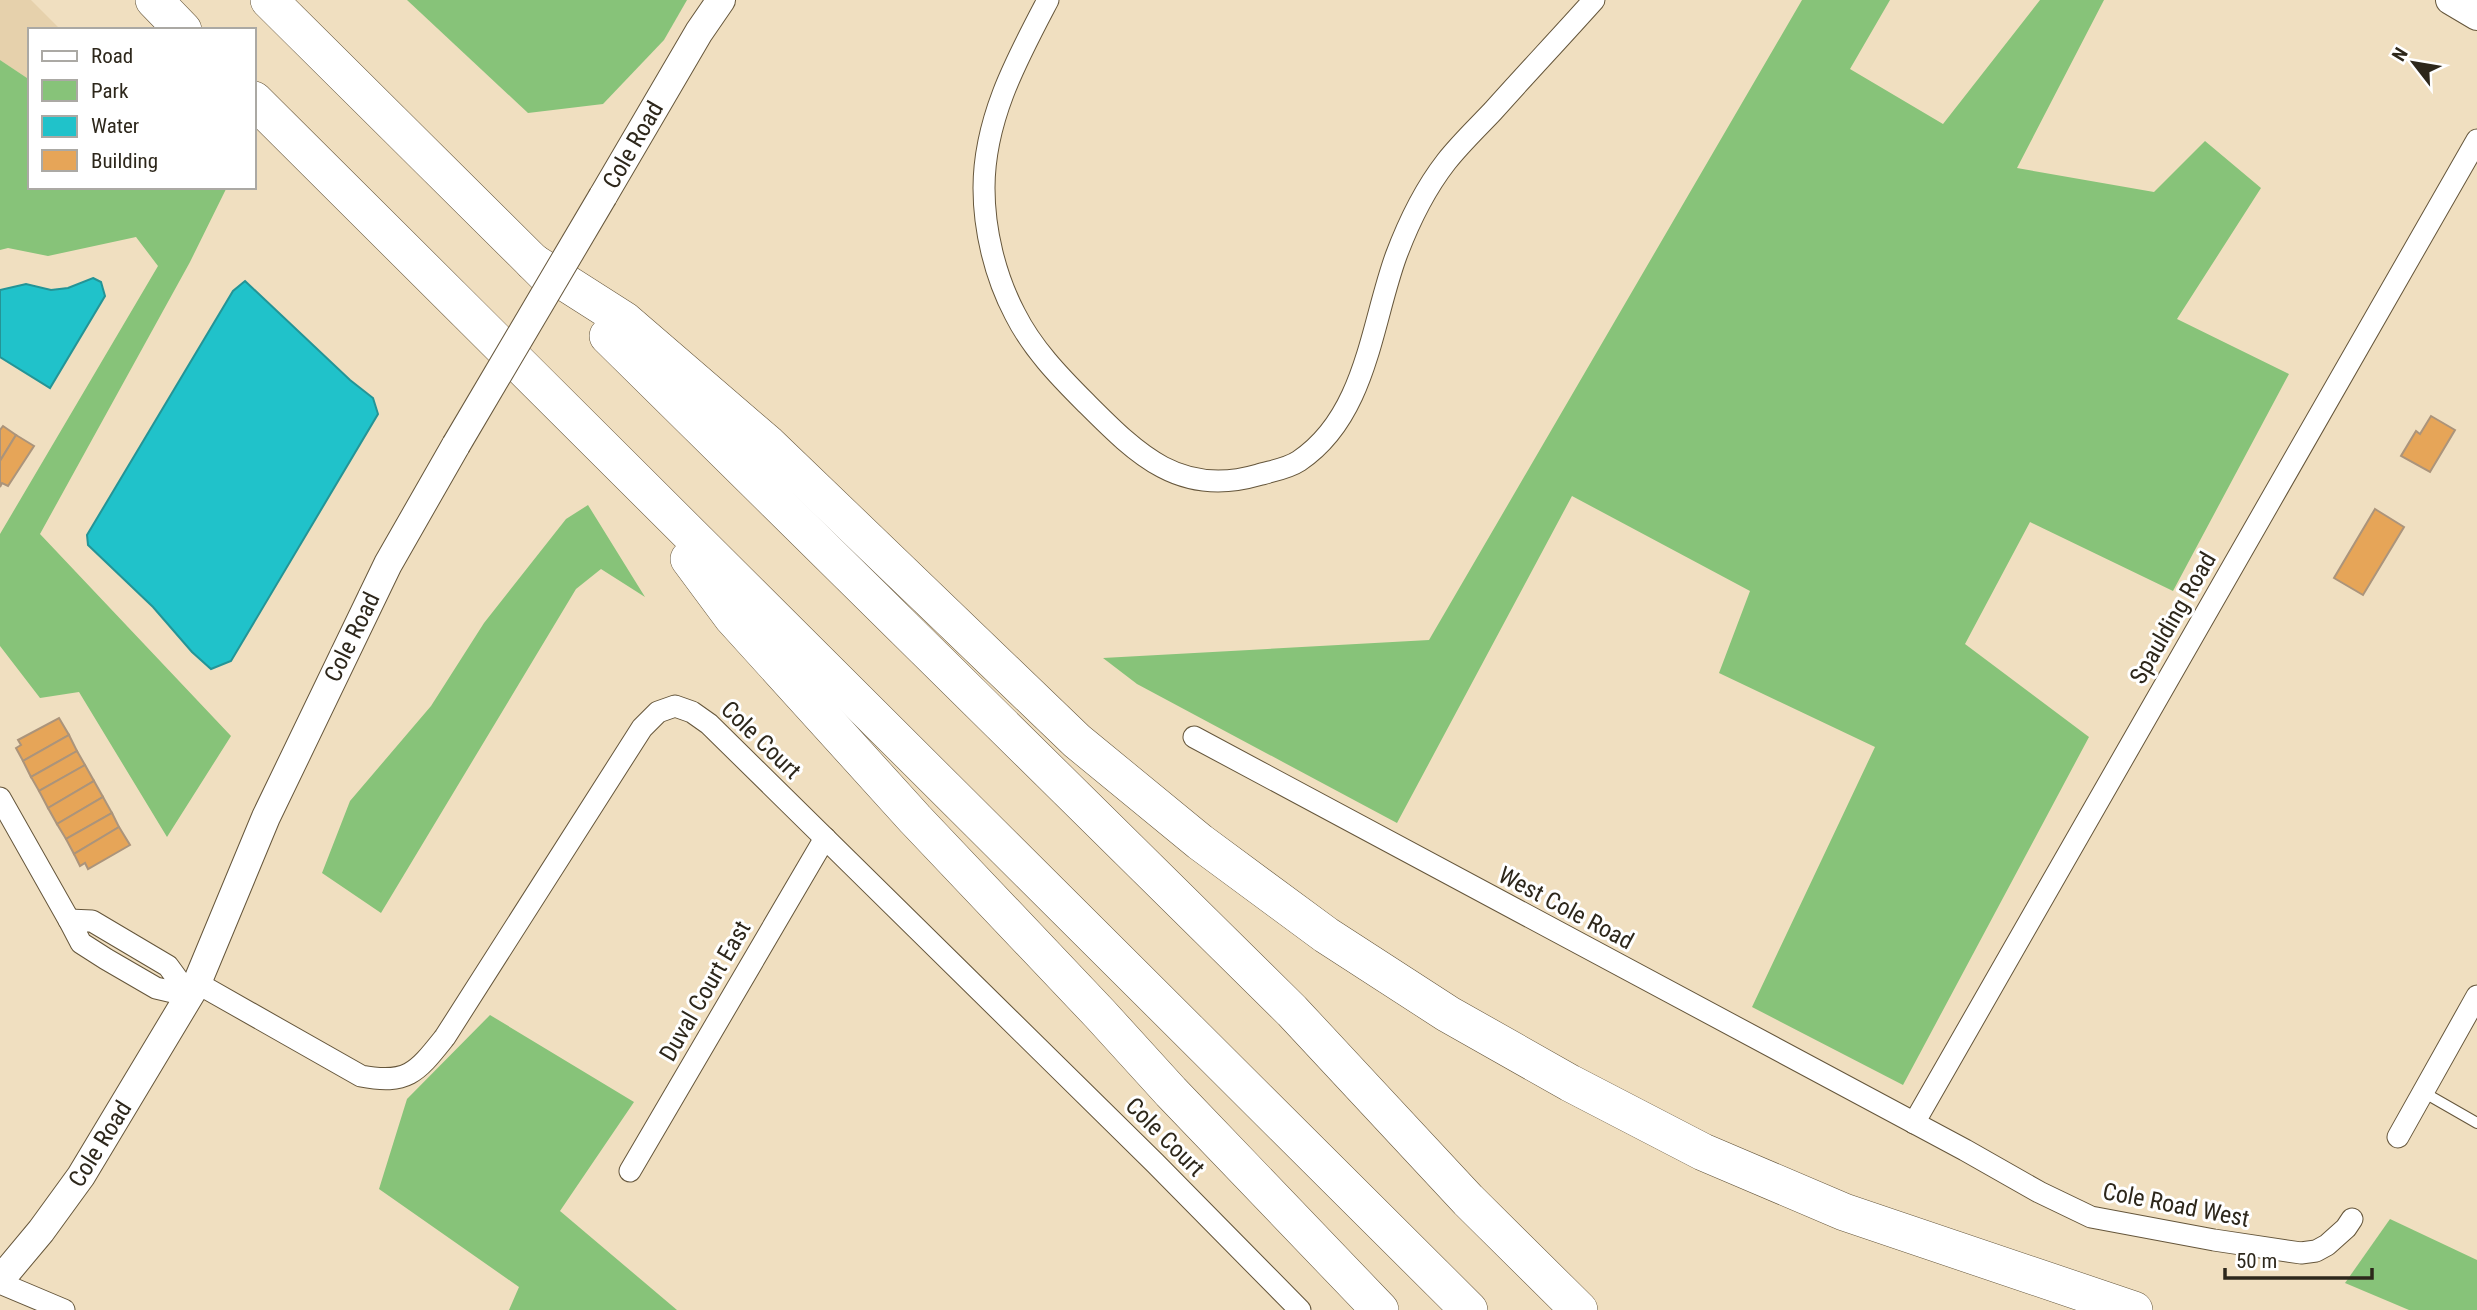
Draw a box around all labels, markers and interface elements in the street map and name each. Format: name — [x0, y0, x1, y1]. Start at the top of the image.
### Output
legend — [28, 28, 256, 189]
north arrow — [2379, 28, 2449, 98]
text: Road — [91, 44, 133, 68]
text: N — [2387, 44, 2413, 65]
text: Park — [91, 79, 129, 103]
street label: Cole Road — [597, 96, 669, 194]
text: Water — [91, 114, 139, 138]
text: Building — [91, 149, 158, 173]
street label: Spaulding Road — [2124, 547, 2222, 689]
street label: Cole Road — [318, 588, 386, 686]
street label: Cole Court — [715, 695, 807, 785]
street label: West Cole Road — [1494, 861, 1638, 955]
street label: Duval Court East — [654, 916, 756, 1066]
street label: Cole Court — [1120, 1092, 1210, 1182]
street label: Cole Road — [63, 1096, 137, 1192]
street label: Cole Road West — [2100, 1177, 2252, 1233]
scale bar — [2225, 1236, 2372, 1280]
text: 50 m — [2236, 1249, 2277, 1273]

